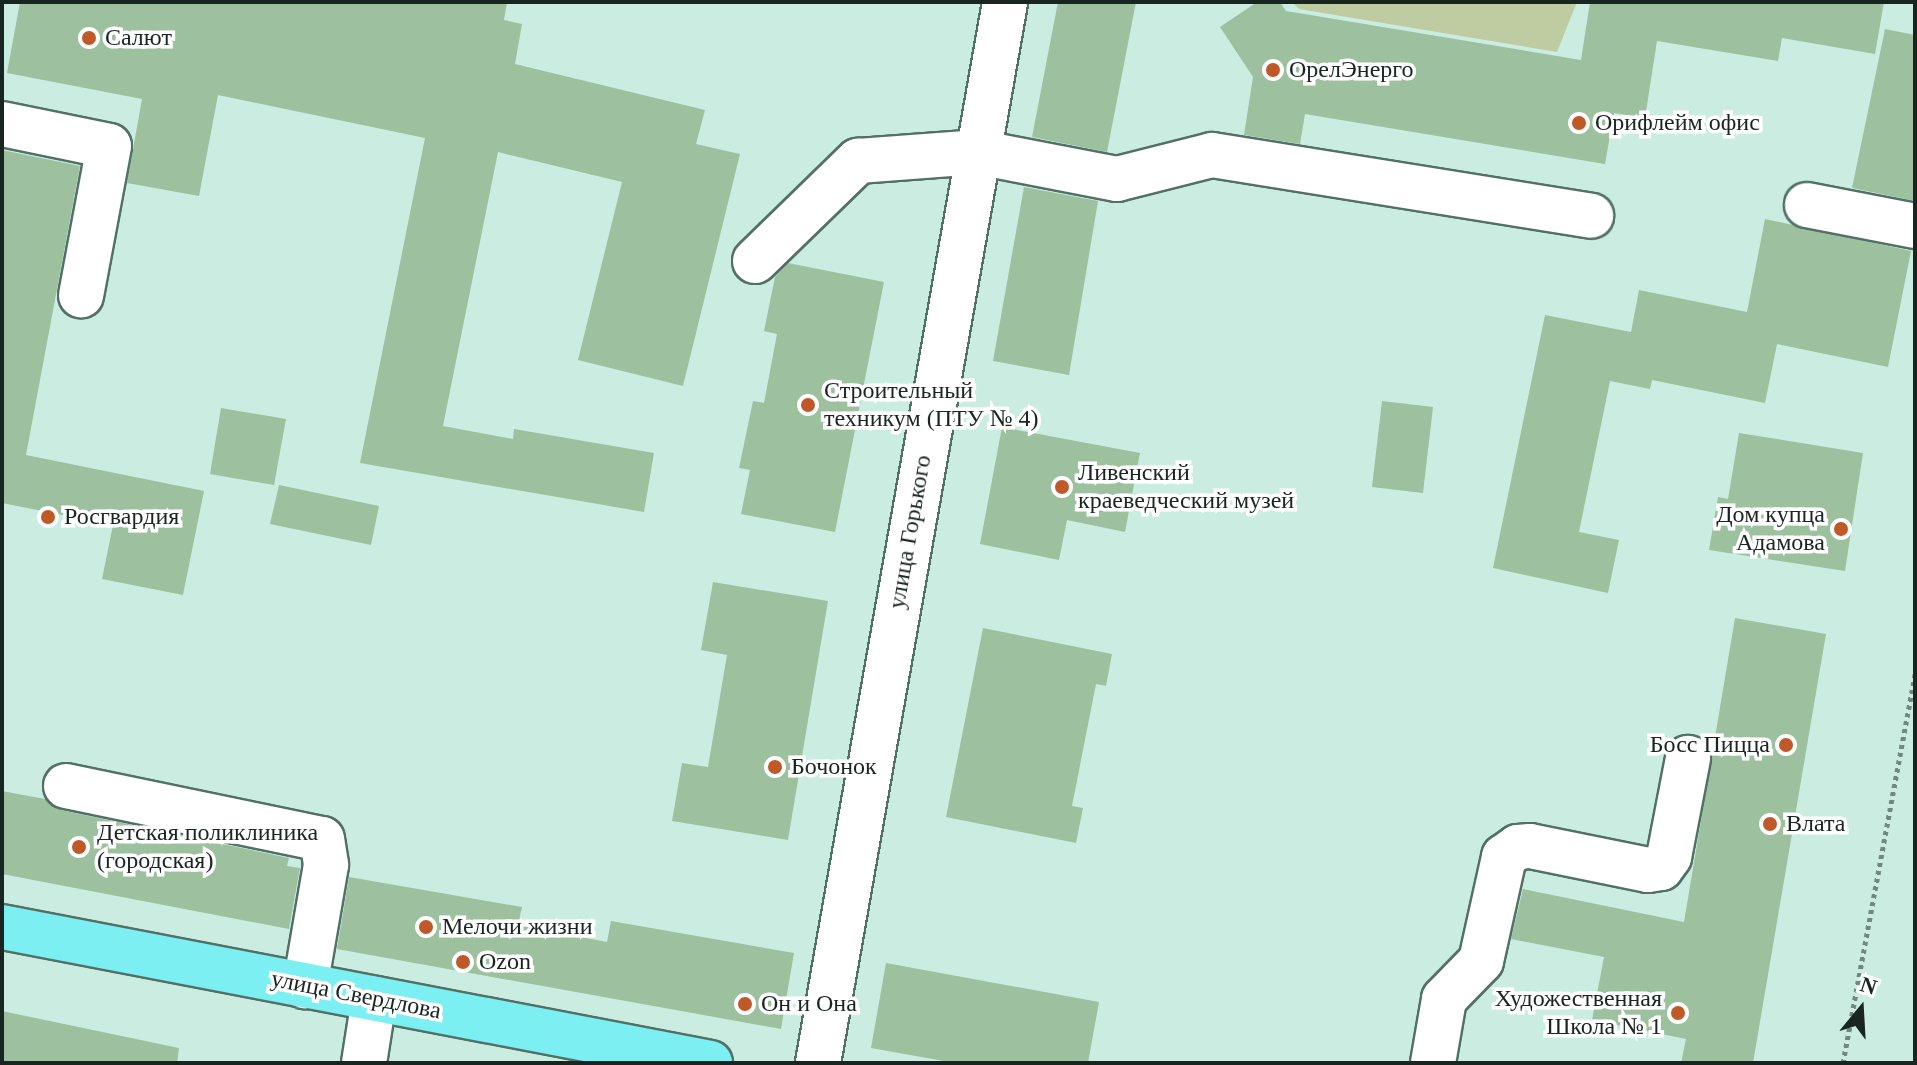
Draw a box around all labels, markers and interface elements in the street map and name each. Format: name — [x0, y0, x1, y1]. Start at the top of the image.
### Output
place label: Салют — [105, 24, 172, 52]
marker: Салют — [80, 29, 98, 47]
place label: ОрелЭнерго — [1289, 56, 1414, 84]
marker: ОрелЭнерго — [1264, 61, 1282, 79]
place label: Орифлейм офис — [1595, 109, 1760, 137]
marker: Орифлейм офис — [1570, 114, 1588, 132]
place label: Строительный техникум (ПТУ № 4) — [824, 377, 1039, 433]
marker: Строительный техникум (ПТУ № 4) — [799, 396, 817, 414]
street label: улица Горького — [882, 453, 938, 611]
place label: Ливенский краеведческий музей — [1078, 459, 1294, 515]
marker: Ливенский краеведческий музей — [1053, 478, 1071, 496]
place label: Дом купца Адамова — [1716, 501, 1825, 557]
place label: Росгвардия — [64, 503, 179, 531]
marker: Росгвардия — [39, 508, 57, 526]
marker: Дом купца Адамова — [1832, 520, 1850, 538]
place label: Босс Пицца — [1650, 731, 1770, 759]
marker: Босс Пицца — [1777, 736, 1795, 754]
place label: Бочонок — [791, 753, 877, 781]
marker: Бочонок — [766, 758, 784, 776]
place label: Влата — [1786, 810, 1845, 838]
marker: Влата — [1761, 815, 1779, 833]
place label: Детская поликлиника (городская) — [97, 819, 318, 875]
marker: Детская поликлиника (городская) — [68, 836, 90, 858]
place label: Мелочи жизни — [442, 913, 593, 941]
marker: Мелочи жизни — [417, 918, 435, 936]
place label: Ozon — [479, 948, 531, 976]
marker: Ozon — [454, 953, 472, 971]
street label: улица Свердлова — [269, 964, 443, 1026]
north arrow — [1821, 969, 1901, 1049]
text: N — [1857, 971, 1880, 1000]
place label: Художественная Школа № 1 — [1495, 985, 1662, 1041]
place label: Он и Она — [761, 990, 857, 1018]
marker: Он и Она — [736, 995, 754, 1013]
marker: Художественная Школа № 1 — [1669, 1004, 1687, 1022]

